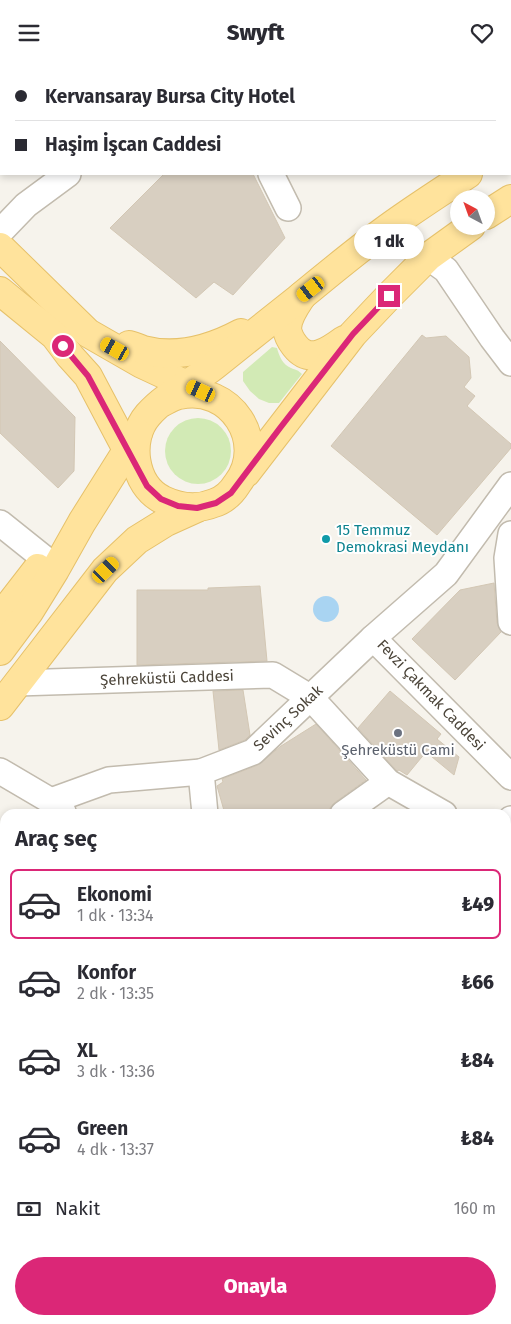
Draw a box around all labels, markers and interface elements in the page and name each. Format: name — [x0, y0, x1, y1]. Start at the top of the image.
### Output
icon: menu — [15, 19, 43, 47]
text: Swyft — [227, 19, 284, 46]
icon: heart — [468, 19, 496, 47]
text: Kervansaray Bursa City Hotel — [45, 85, 295, 108]
text: Haşim İşcan Caddesi — [45, 133, 221, 156]
north arrow — [450, 190, 495, 235]
map controls — [450, 190, 495, 235]
callout: 1 dk — [354, 223, 424, 259]
text: 1 dk — [374, 232, 404, 251]
car — [294, 274, 327, 304]
route end — [378, 285, 400, 307]
route start — [52, 335, 74, 357]
car — [98, 335, 131, 363]
car — [184, 378, 217, 404]
place label: 15 Temmuz Demokrasi Meydanı — [336, 521, 469, 556]
marker: 15 Temmuz Demokrasi Meydanı — [320, 533, 332, 545]
car — [89, 554, 122, 586]
street label: Fevzi Çakmak Caddesi — [373, 636, 489, 754]
street label: Şehreküstü Caddesi — [100, 667, 234, 689]
street label: Sevinç Sokak — [250, 681, 327, 755]
marker: Şehreküstü Cami — [392, 727, 404, 739]
place label: Şehreküstü Cami — [341, 741, 455, 759]
text: Araç seç — [15, 825, 97, 852]
icon: car — [17, 882, 62, 927]
text: Ekonomi — [77, 883, 152, 906]
text: ₺49 — [462, 893, 494, 916]
text: 1 dk · 13:34 — [77, 906, 154, 925]
icon: car — [17, 960, 62, 1005]
text: Konfor — [77, 961, 136, 984]
text: ₺66 — [461, 971, 494, 994]
text: 2 dk · 13:35 — [77, 984, 154, 1003]
icon: car — [17, 1038, 62, 1083]
text: XL — [77, 1039, 98, 1062]
text: ₺84 — [461, 1049, 494, 1072]
text: 3 dk · 13:36 — [77, 1062, 155, 1081]
icon: car — [17, 1116, 62, 1161]
text: Green — [77, 1117, 128, 1140]
text: ₺84 — [461, 1127, 494, 1150]
text: 4 dk · 13:37 — [77, 1140, 154, 1159]
icon: cash — [15, 1195, 43, 1223]
text: Nakit — [55, 1197, 100, 1220]
text: 160 m — [454, 1199, 496, 1218]
button: Onayla — [15, 1257, 496, 1315]

